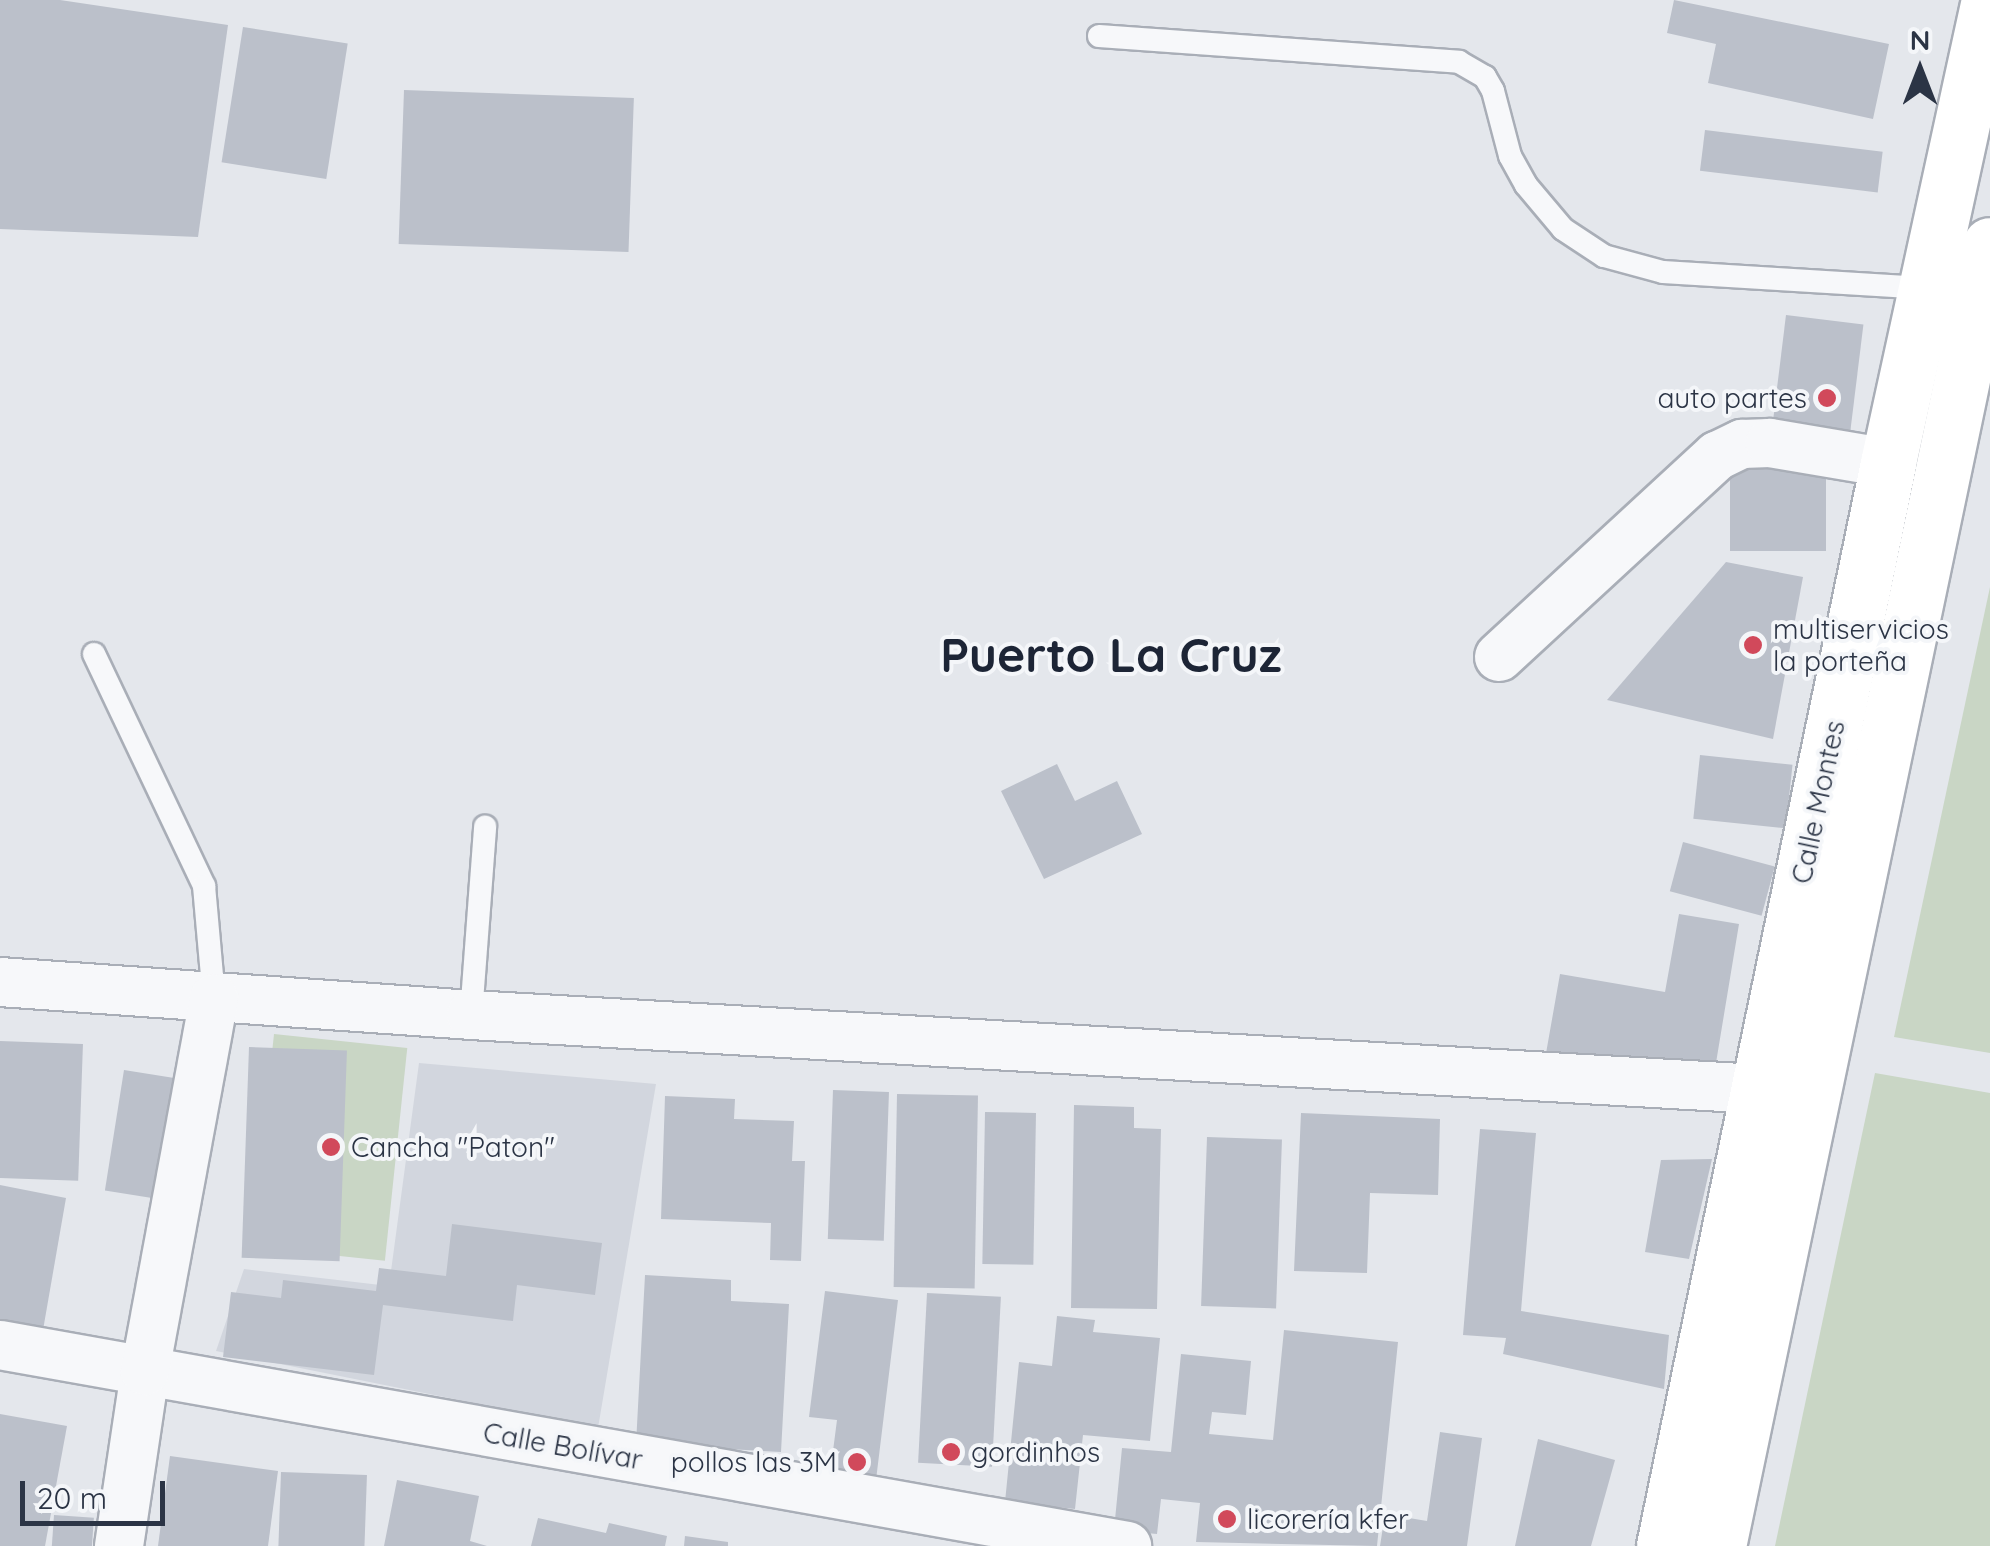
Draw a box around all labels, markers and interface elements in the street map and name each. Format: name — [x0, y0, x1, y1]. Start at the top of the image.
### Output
north arrow — [1870, 20, 1970, 120]
text: N — [1910, 22, 1930, 57]
place label: auto partes — [1657, 381, 1807, 415]
marker: auto partes — [1816, 387, 1838, 409]
place label: multiservicios la porteña — [1773, 612, 1949, 678]
district label: Puerto La Cruz — [940, 626, 1282, 684]
marker: multiservicios la porteña — [1742, 634, 1764, 656]
street label: Calle Montes — [1784, 717, 1852, 887]
place label: Cancha "Paton" — [351, 1130, 555, 1164]
marker: Cancha "Paton" — [320, 1136, 342, 1158]
street label: Calle Bolívar — [481, 1415, 645, 1477]
place label: gordinhos — [971, 1435, 1100, 1469]
marker: gordinhos — [940, 1441, 962, 1463]
place label: pollos las 3M — [671, 1445, 837, 1479]
marker: pollos las 3M — [846, 1451, 868, 1473]
scale bar — [25, 1461, 170, 1523]
text: 20 m — [37, 1479, 107, 1517]
place label: licorería kfer — [1247, 1502, 1409, 1536]
marker: licorería kfer — [1216, 1508, 1238, 1530]

